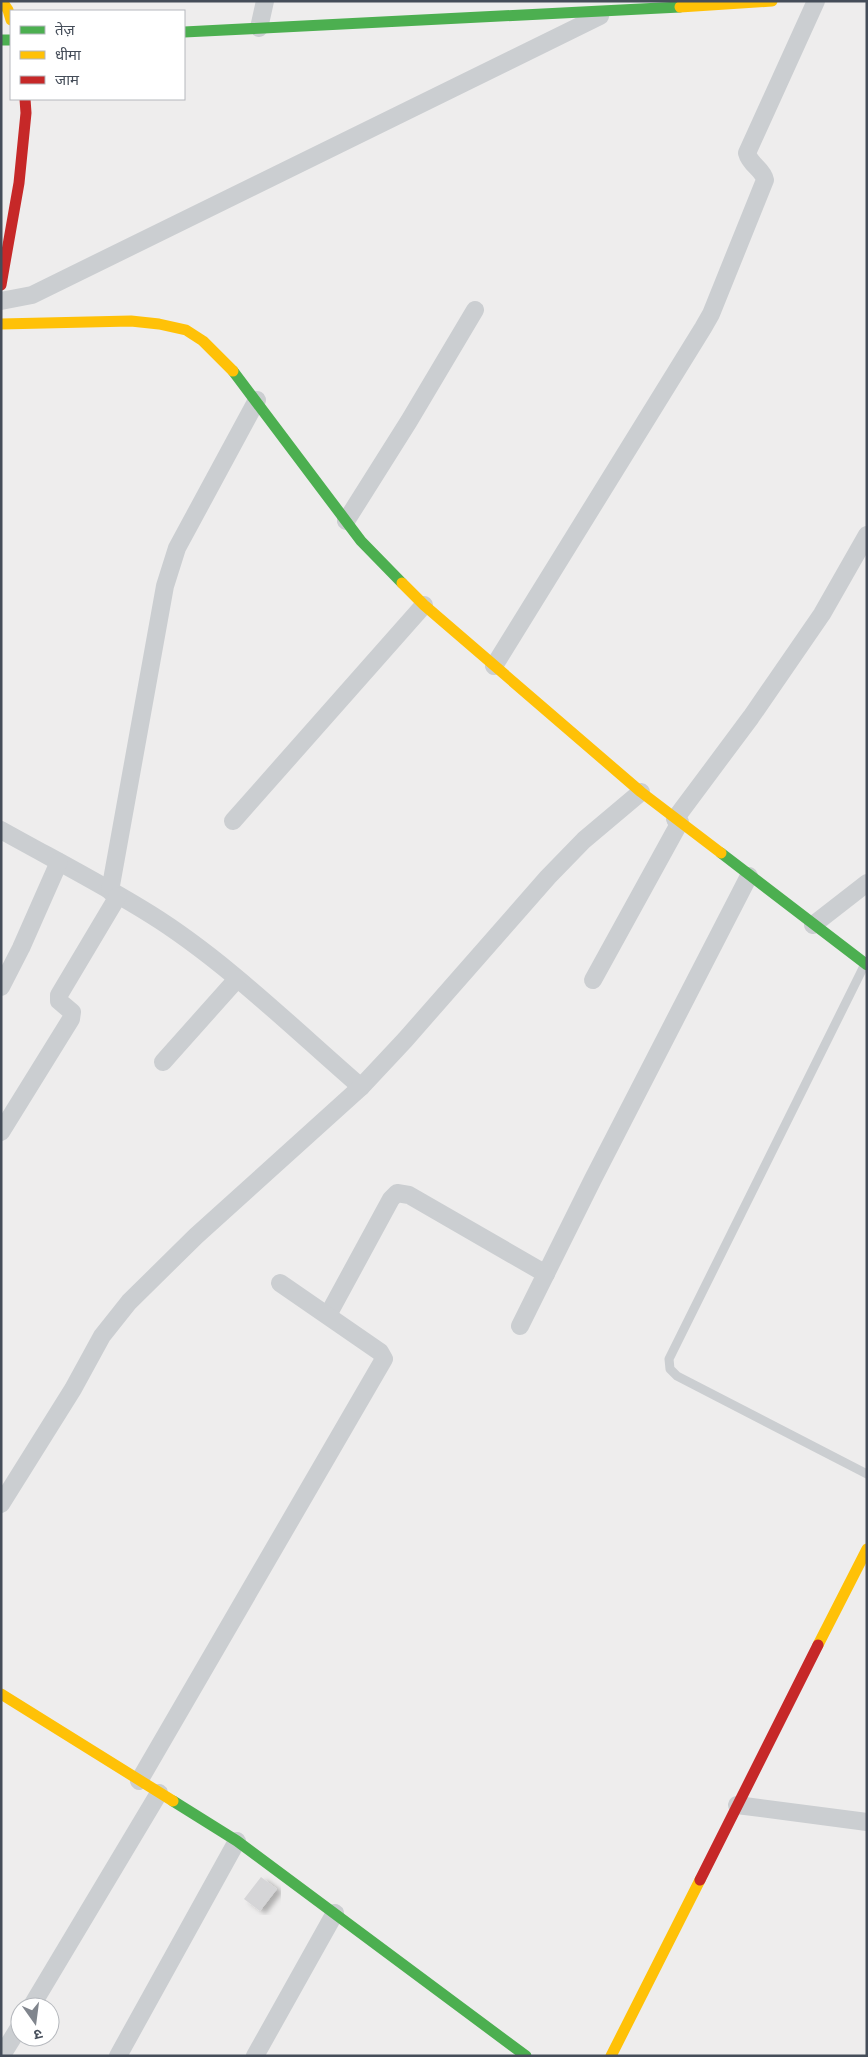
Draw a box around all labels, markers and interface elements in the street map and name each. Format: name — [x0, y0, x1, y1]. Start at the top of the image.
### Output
legend — [10, 10, 185, 100]
text: तेज़ — [55, 20, 76, 39]
text: धीमा — [55, 45, 82, 64]
text: जाम — [55, 70, 80, 89]
north arrow — [10, 1997, 60, 2047]
text: उ — [31, 2025, 44, 2045]

